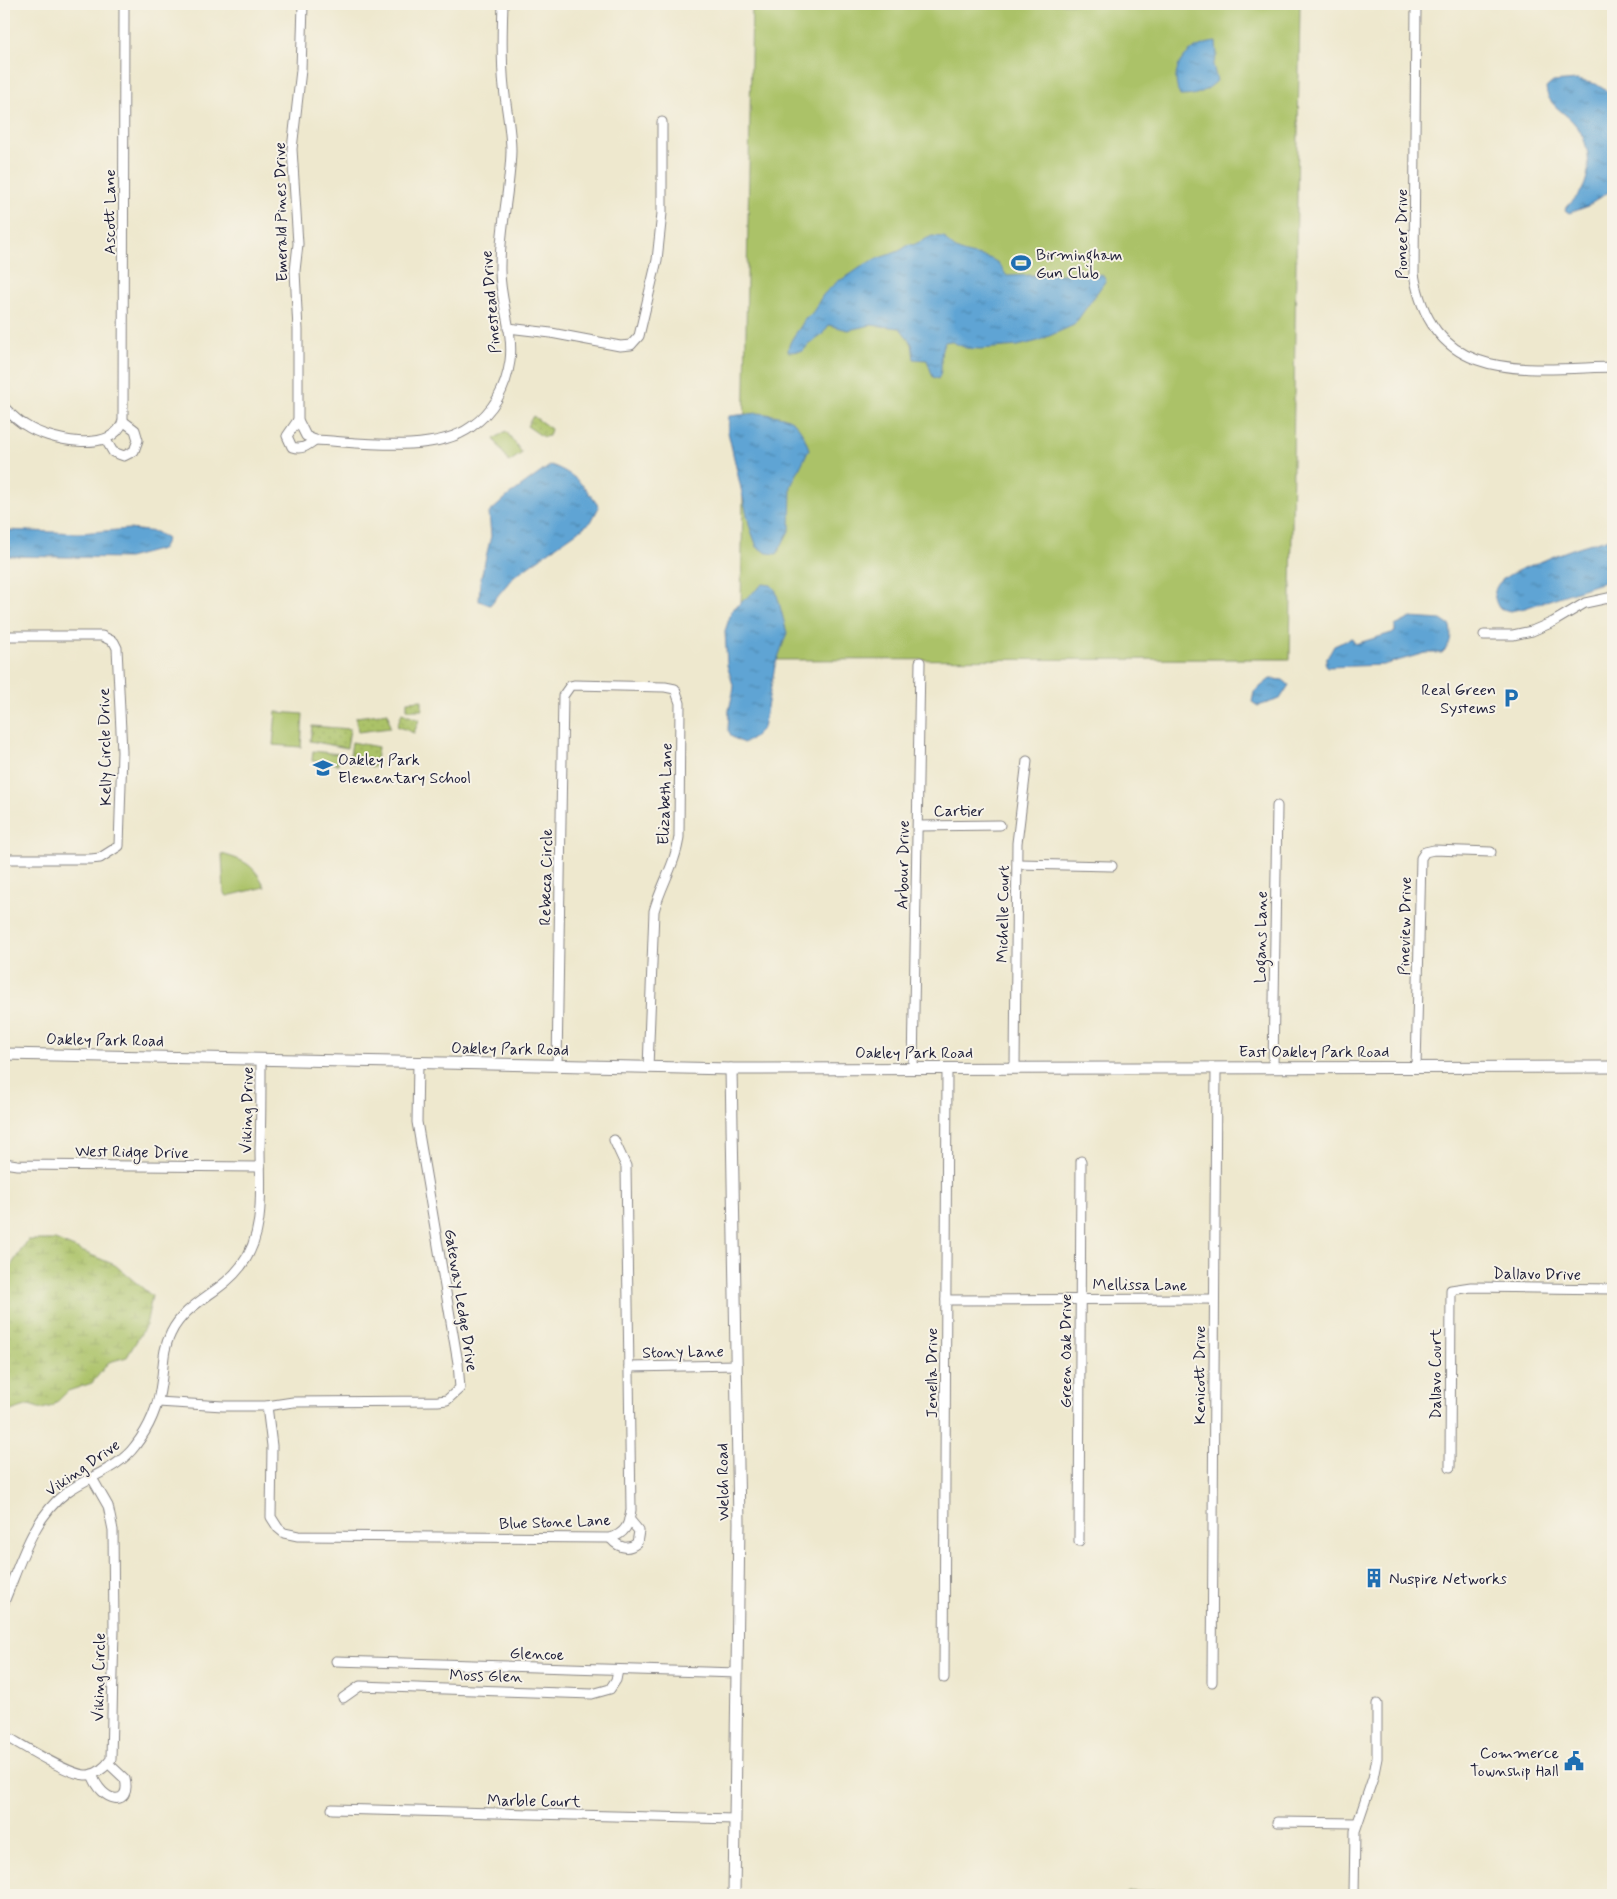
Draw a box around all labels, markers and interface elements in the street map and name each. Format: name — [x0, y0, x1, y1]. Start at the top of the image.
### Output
street label: Emerald Pines Drive — [270, 142, 293, 282]
street label: Ascott Lane — [100, 169, 121, 255]
street label: Pioneer Drive — [1392, 189, 1413, 279]
place label: Birmingham Gun Club — [1036, 245, 1123, 284]
street label: Pinestead Drive — [477, 249, 506, 354]
sports icon: Birmingham Gun Club — [1010, 252, 1032, 274]
place label: Real Green Systems — [1421, 680, 1496, 719]
parking icon: Real Green Systems — [1500, 687, 1522, 709]
street label: Kelly Circle Drive — [94, 688, 117, 806]
street label: Elizabeth Lane — [653, 743, 678, 846]
place label: Oakley Park Elementary School — [338, 750, 471, 789]
school or university icon: Oakley Park Elementary School — [312, 757, 334, 779]
street label: Cartier — [933, 801, 985, 822]
street label: Arbour Drive — [892, 820, 915, 910]
street label: Rebecca Circle — [535, 828, 558, 926]
street label: Michelle Court — [992, 865, 1015, 963]
street label: Pineview Drive — [1394, 877, 1417, 976]
street label: Logans Lane — [1250, 891, 1274, 983]
street label: Oakley Park Road — [46, 1029, 164, 1052]
street label: Oakley Park Road — [451, 1038, 569, 1061]
street label: East Oakley Park Road — [1239, 1042, 1389, 1063]
street label: Oakley Park Road — [855, 1043, 973, 1064]
street label: Viking Drive — [236, 1067, 259, 1154]
street label: West Ridge Drive — [75, 1141, 189, 1165]
street label: Gateway Ledge Drive — [439, 1227, 482, 1373]
street label: Dallavo Drive — [1493, 1263, 1581, 1286]
street label: Mellissa Lane — [1093, 1275, 1188, 1296]
street label: Green Oak Drive — [1056, 1294, 1077, 1408]
street label: Kenicott Drive — [1190, 1325, 1211, 1425]
street label: Jenella Drive — [922, 1328, 943, 1418]
street label: Dallavo Court — [1426, 1328, 1447, 1420]
street label: Stony Lane — [642, 1341, 724, 1364]
street label: Viking Drive — [41, 1435, 124, 1502]
street label: Welch Road — [712, 1443, 735, 1521]
street label: Blue Stone Lane — [499, 1510, 612, 1535]
building icon: Nuspire Networks — [1363, 1567, 1385, 1589]
place label: Nuspire Networks — [1389, 1569, 1507, 1590]
street label: Viking Circle — [88, 1632, 111, 1722]
street label: Glencoe — [509, 1643, 565, 1666]
street label: Moss Glen — [449, 1665, 523, 1688]
place label: Commerce Township Hall — [1470, 1743, 1559, 1782]
public building icon: Commerce Township Hall — [1563, 1750, 1585, 1772]
street label: Marble Court — [487, 1790, 582, 1813]

